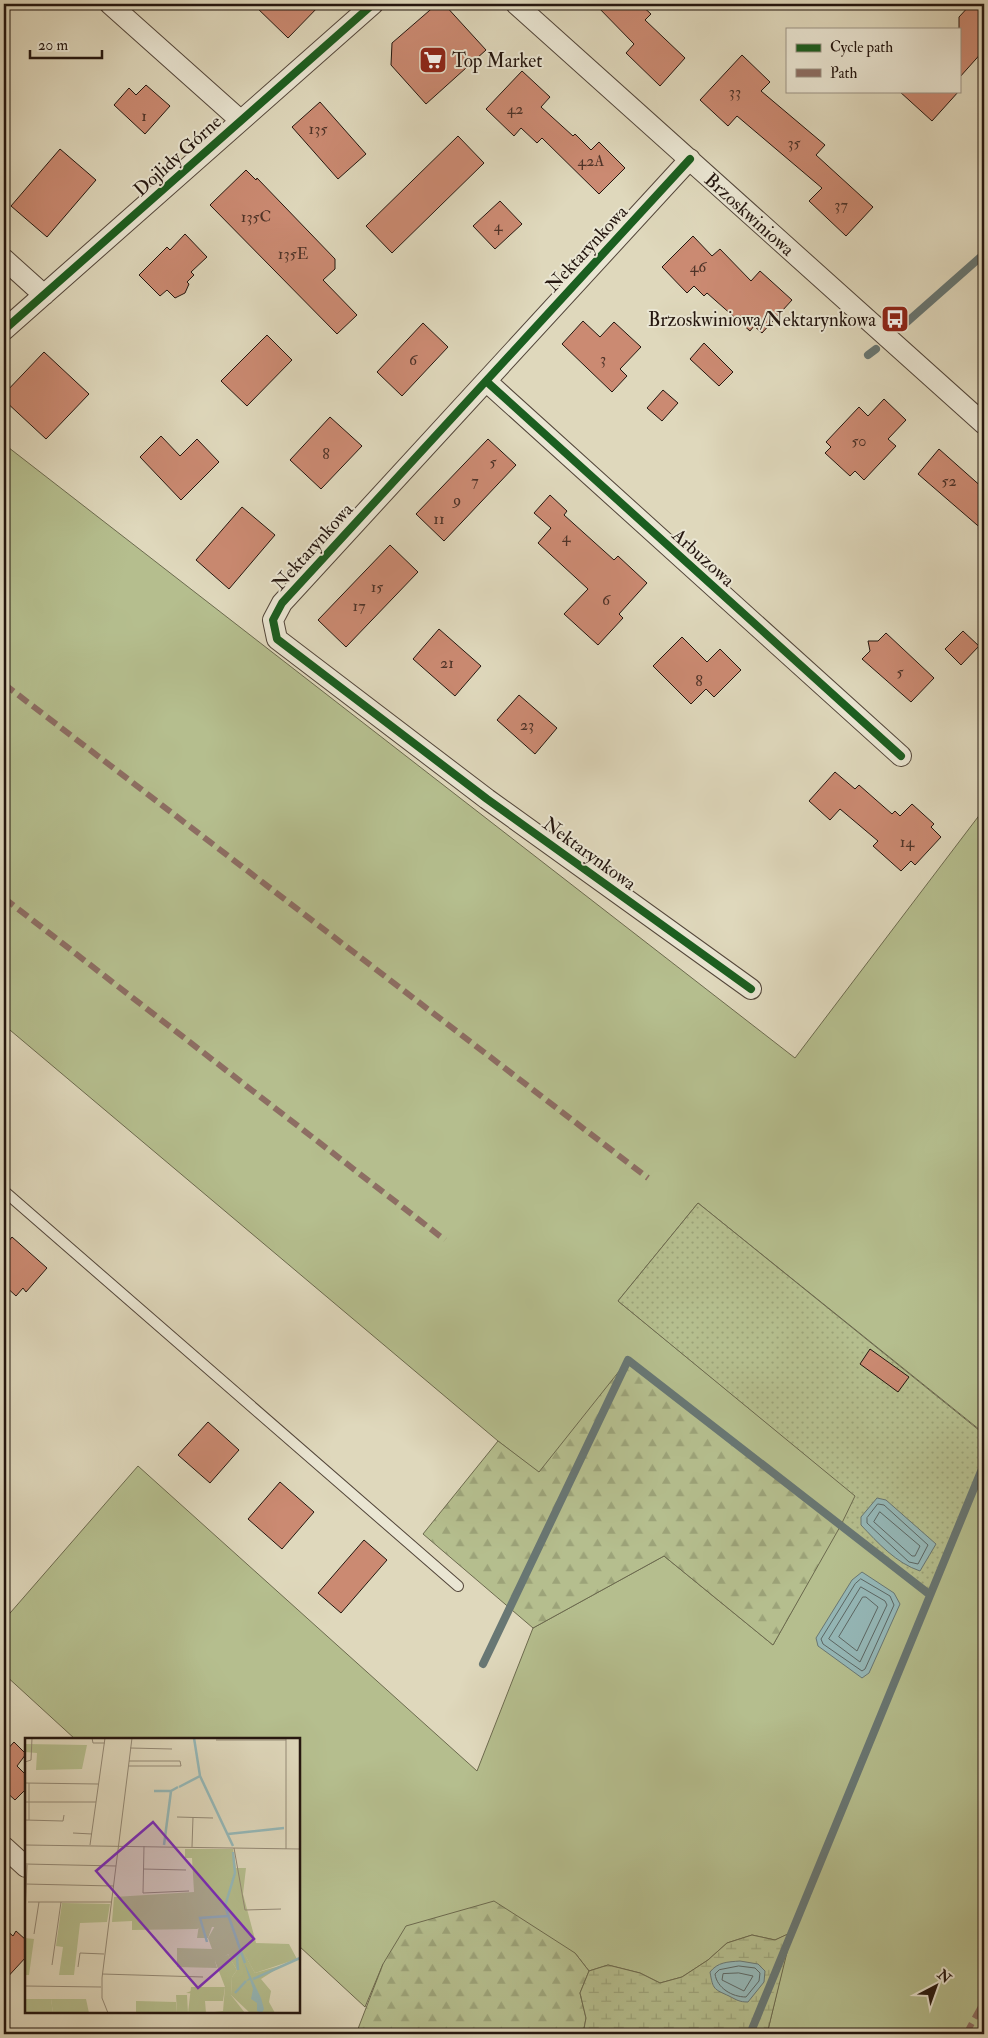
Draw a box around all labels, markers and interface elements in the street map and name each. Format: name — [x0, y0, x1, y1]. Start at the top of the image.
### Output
scale bar — [30, 28, 102, 60]
legend — [786, 28, 960, 92]
text: 20 m — [38, 36, 68, 55]
text: Cycle path — [830, 38, 893, 58]
supermarket icon: Top Market — [418, 45, 448, 75]
place label: Top Market — [452, 49, 542, 74]
text: Path — [830, 64, 857, 83]
house number: 33 — [729, 82, 741, 102]
house number: 42 — [507, 99, 523, 119]
house number: 1 — [141, 106, 147, 126]
street label: Dojlidy Górne — [129, 110, 227, 202]
house number: 135 — [309, 119, 327, 139]
house number: 35 — [787, 133, 801, 153]
house number: 42A — [578, 151, 604, 171]
street label: Brzoskwiniowa — [699, 168, 800, 262]
house number: 37 — [834, 195, 848, 215]
street label: Nektarynkowa — [540, 200, 633, 297]
house number: 135C — [241, 207, 271, 227]
house number: 4 — [494, 216, 504, 236]
house number: 135E — [278, 244, 308, 264]
house number: 46 — [690, 257, 707, 277]
bus stop icon: Brzoskwiniowa/Nektarynkowa — [880, 304, 910, 334]
place label: Brzoskwiniowa/Nektarynkowa — [648, 308, 876, 332]
house number: 3 — [600, 349, 606, 369]
house number: 6 — [409, 350, 418, 370]
house number: 50 — [851, 431, 867, 451]
house number: 8 — [322, 444, 330, 464]
house number: 5 — [489, 452, 497, 472]
house number: 7 — [471, 471, 479, 491]
house number: 52 — [941, 471, 957, 491]
house number: 9 — [452, 490, 461, 510]
street label: Nektarynkowa — [267, 498, 359, 596]
house number: 11 — [433, 509, 445, 529]
street label: Arbuzowa — [666, 523, 740, 592]
house number: 4 — [562, 527, 572, 547]
house number: 15 — [371, 577, 383, 597]
house number: 6 — [602, 590, 611, 610]
house number: 17 — [352, 596, 366, 616]
house number: 21 — [440, 653, 454, 673]
house number: 5 — [896, 662, 904, 682]
house number: 8 — [695, 671, 703, 691]
house number: 23 — [520, 715, 534, 735]
street label: Nektarynkowa — [538, 812, 641, 896]
house number: 14 — [900, 832, 916, 852]
inset map — [25, 1738, 300, 2013]
north arrow — [910, 1960, 960, 2010]
text: N — [933, 1965, 955, 1987]

